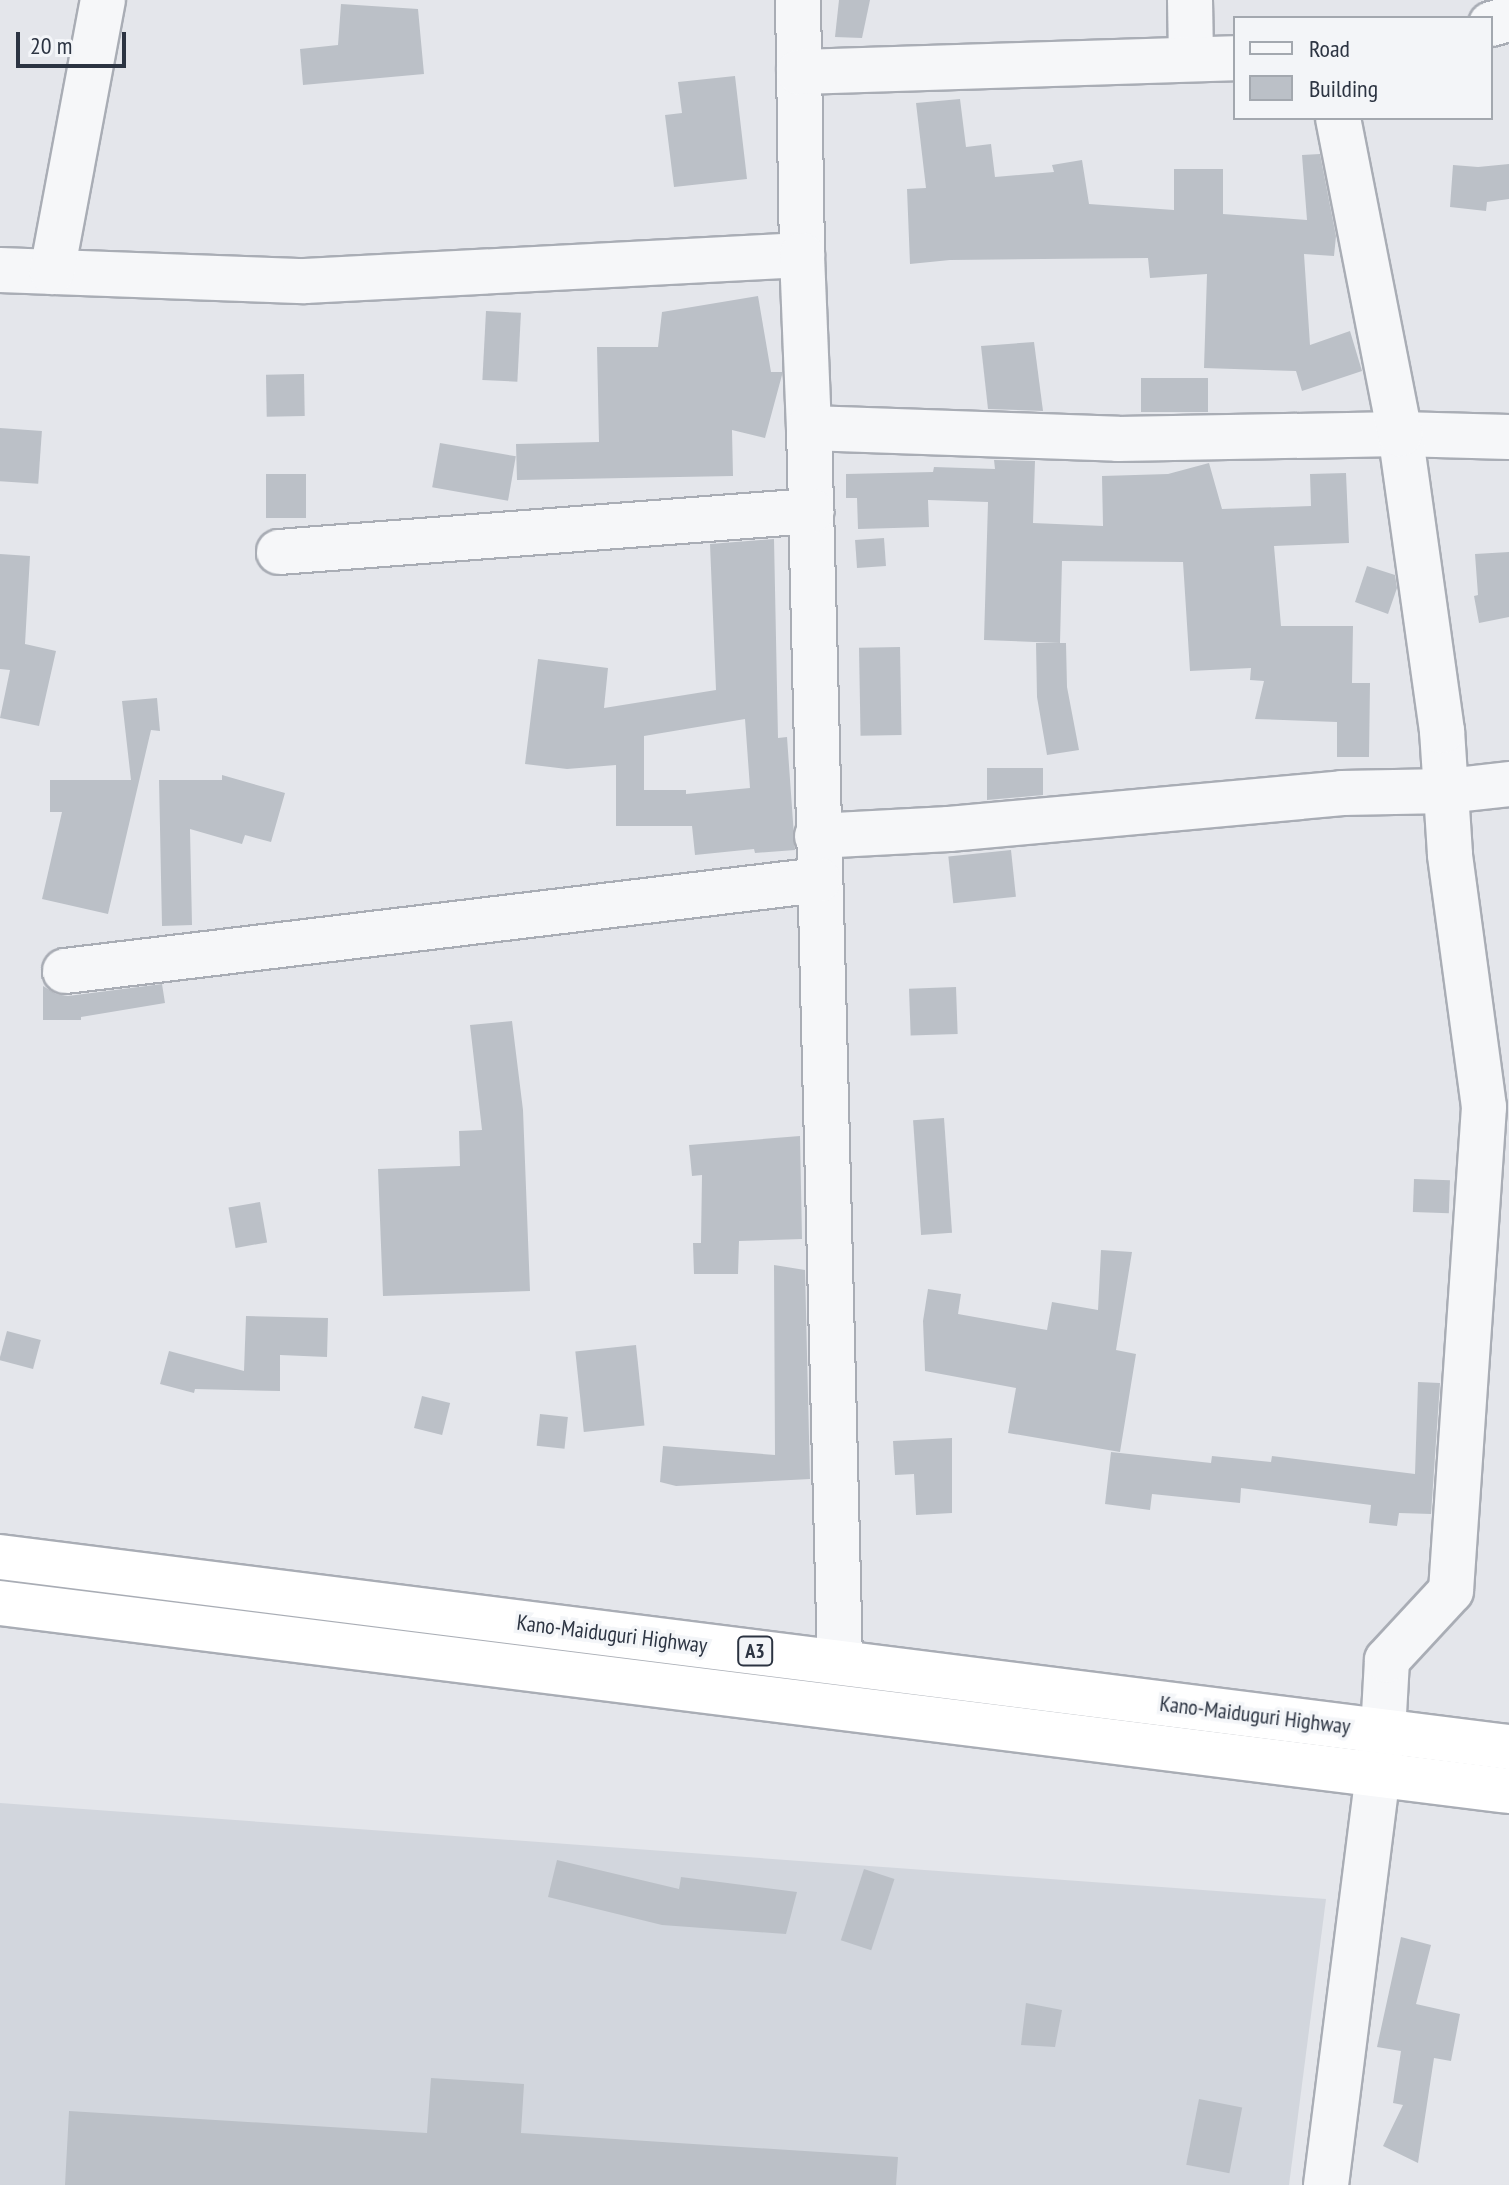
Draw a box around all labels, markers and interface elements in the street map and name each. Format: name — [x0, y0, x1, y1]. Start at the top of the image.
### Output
scale bar — [20, 16, 130, 66]
legend — [1233, 16, 1493, 120]
text: 20 m — [30, 30, 72, 61]
text: Road — [1309, 33, 1350, 64]
text: Building — [1309, 73, 1378, 104]
street label: Kano-Maiduguri Highway — [515, 1609, 709, 1659]
road number: A3 — [737, 1635, 773, 1667]
street label: Kano-Maiduguri Highway — [1158, 1690, 1352, 1740]

